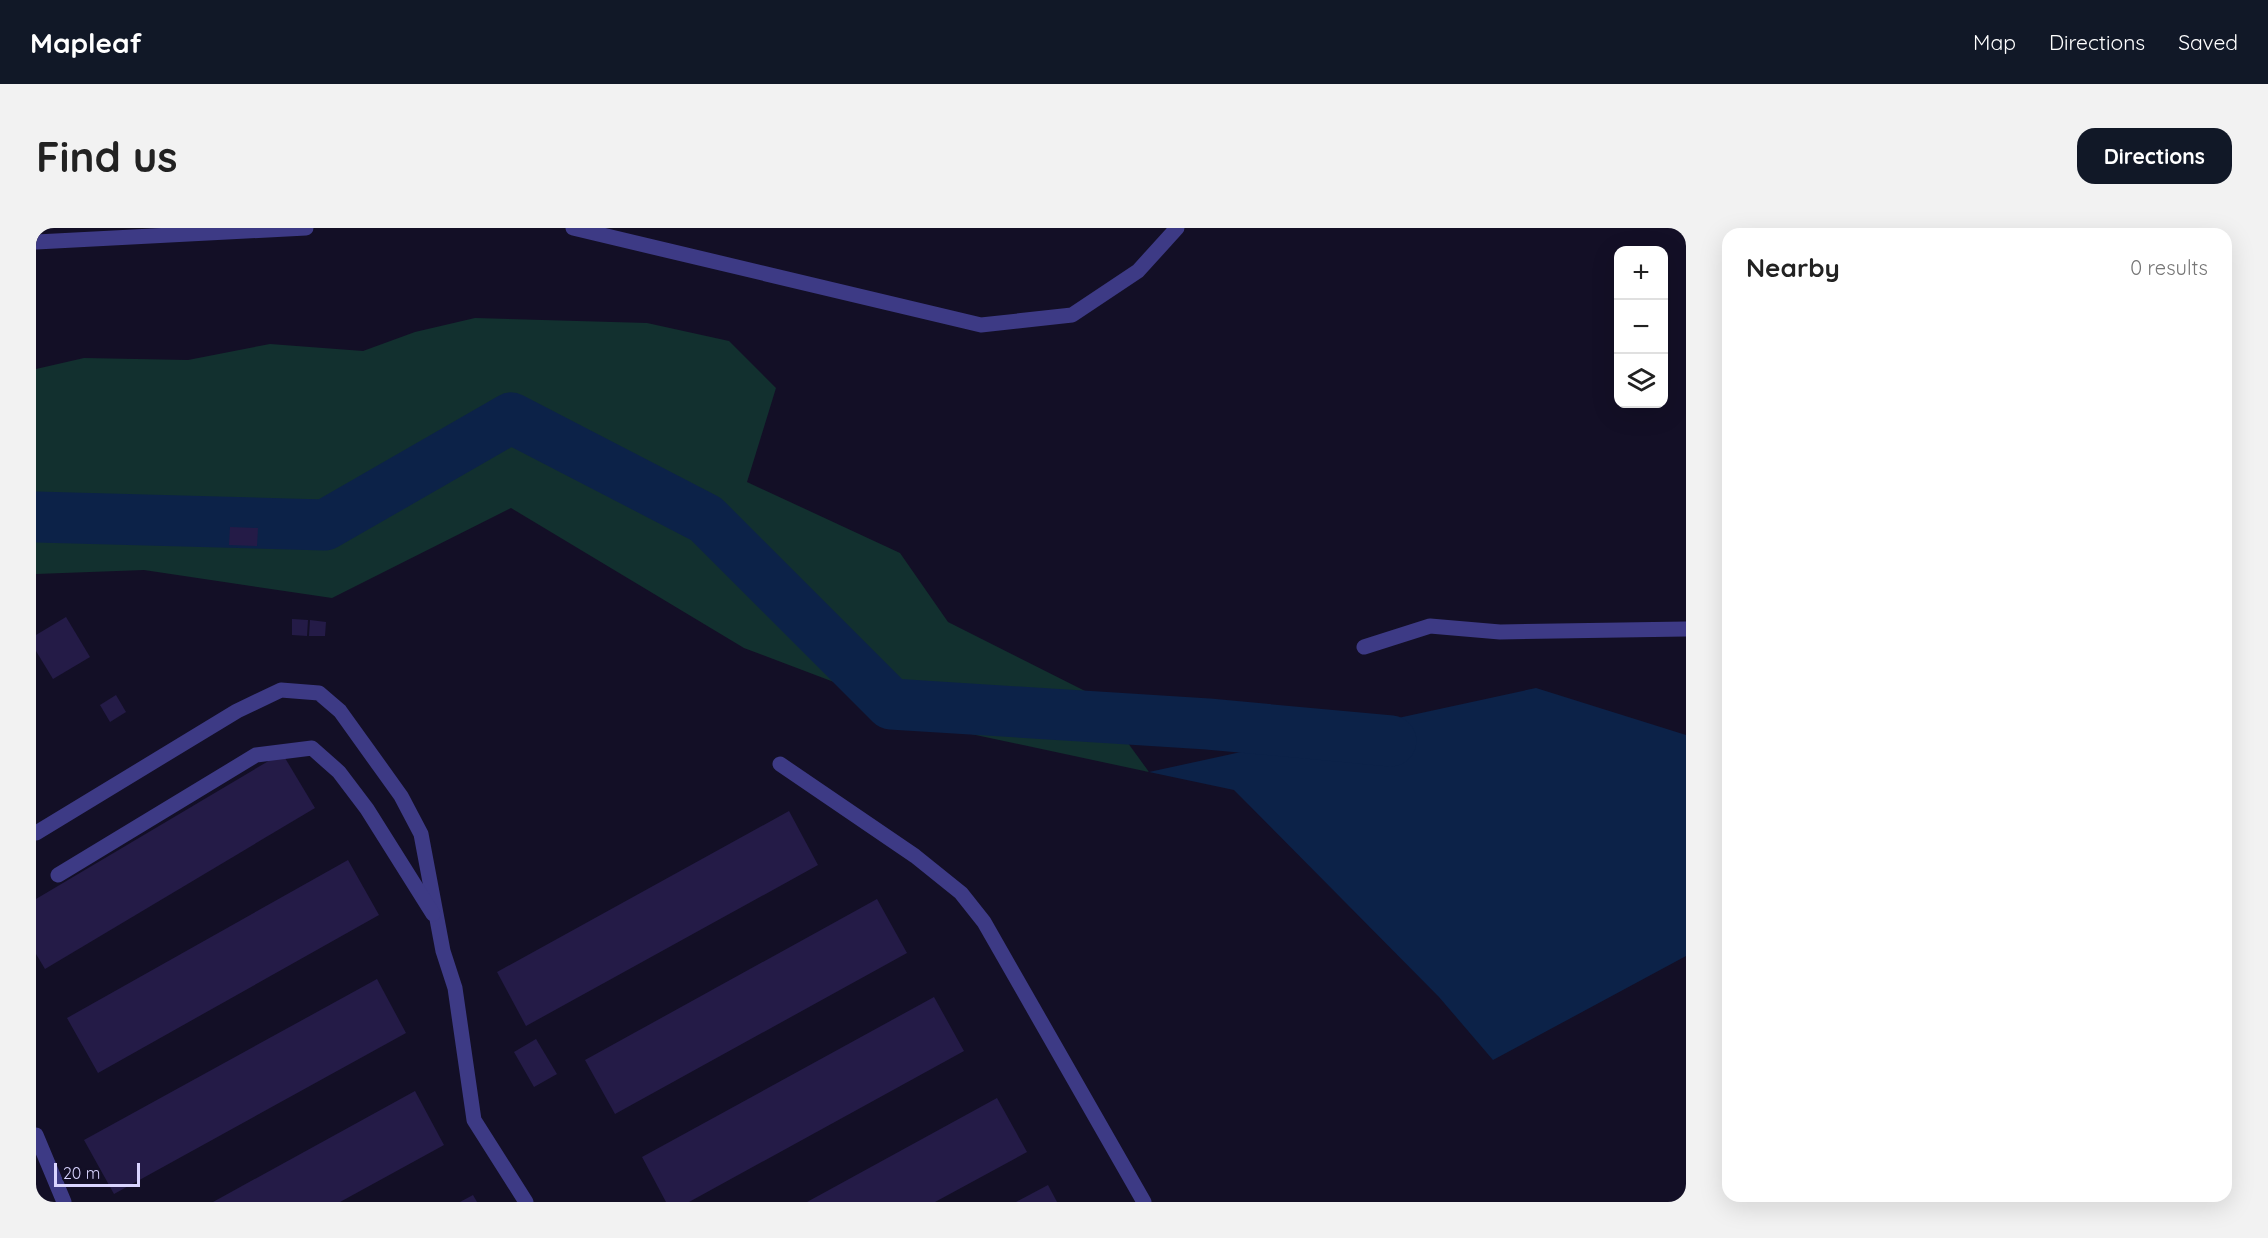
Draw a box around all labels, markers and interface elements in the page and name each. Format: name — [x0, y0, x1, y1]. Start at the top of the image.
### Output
text: Mapleaf — [30, 25, 142, 60]
text: Map — [1973, 29, 2016, 55]
text: Directions — [2049, 29, 2145, 55]
text: Saved — [2178, 29, 2238, 55]
button: Directions — [2077, 128, 2232, 184]
text: Find us — [36, 130, 178, 183]
map controls — [1614, 246, 1668, 408]
button: + — [1614, 246, 1668, 300]
text: Nearby — [1746, 251, 1840, 284]
text: 0 results — [2130, 255, 2208, 280]
button: − — [1614, 300, 1668, 354]
button: layers — [1614, 354, 1668, 408]
scale bar — [54, 1160, 140, 1188]
text: 20 m — [63, 1163, 100, 1183]

